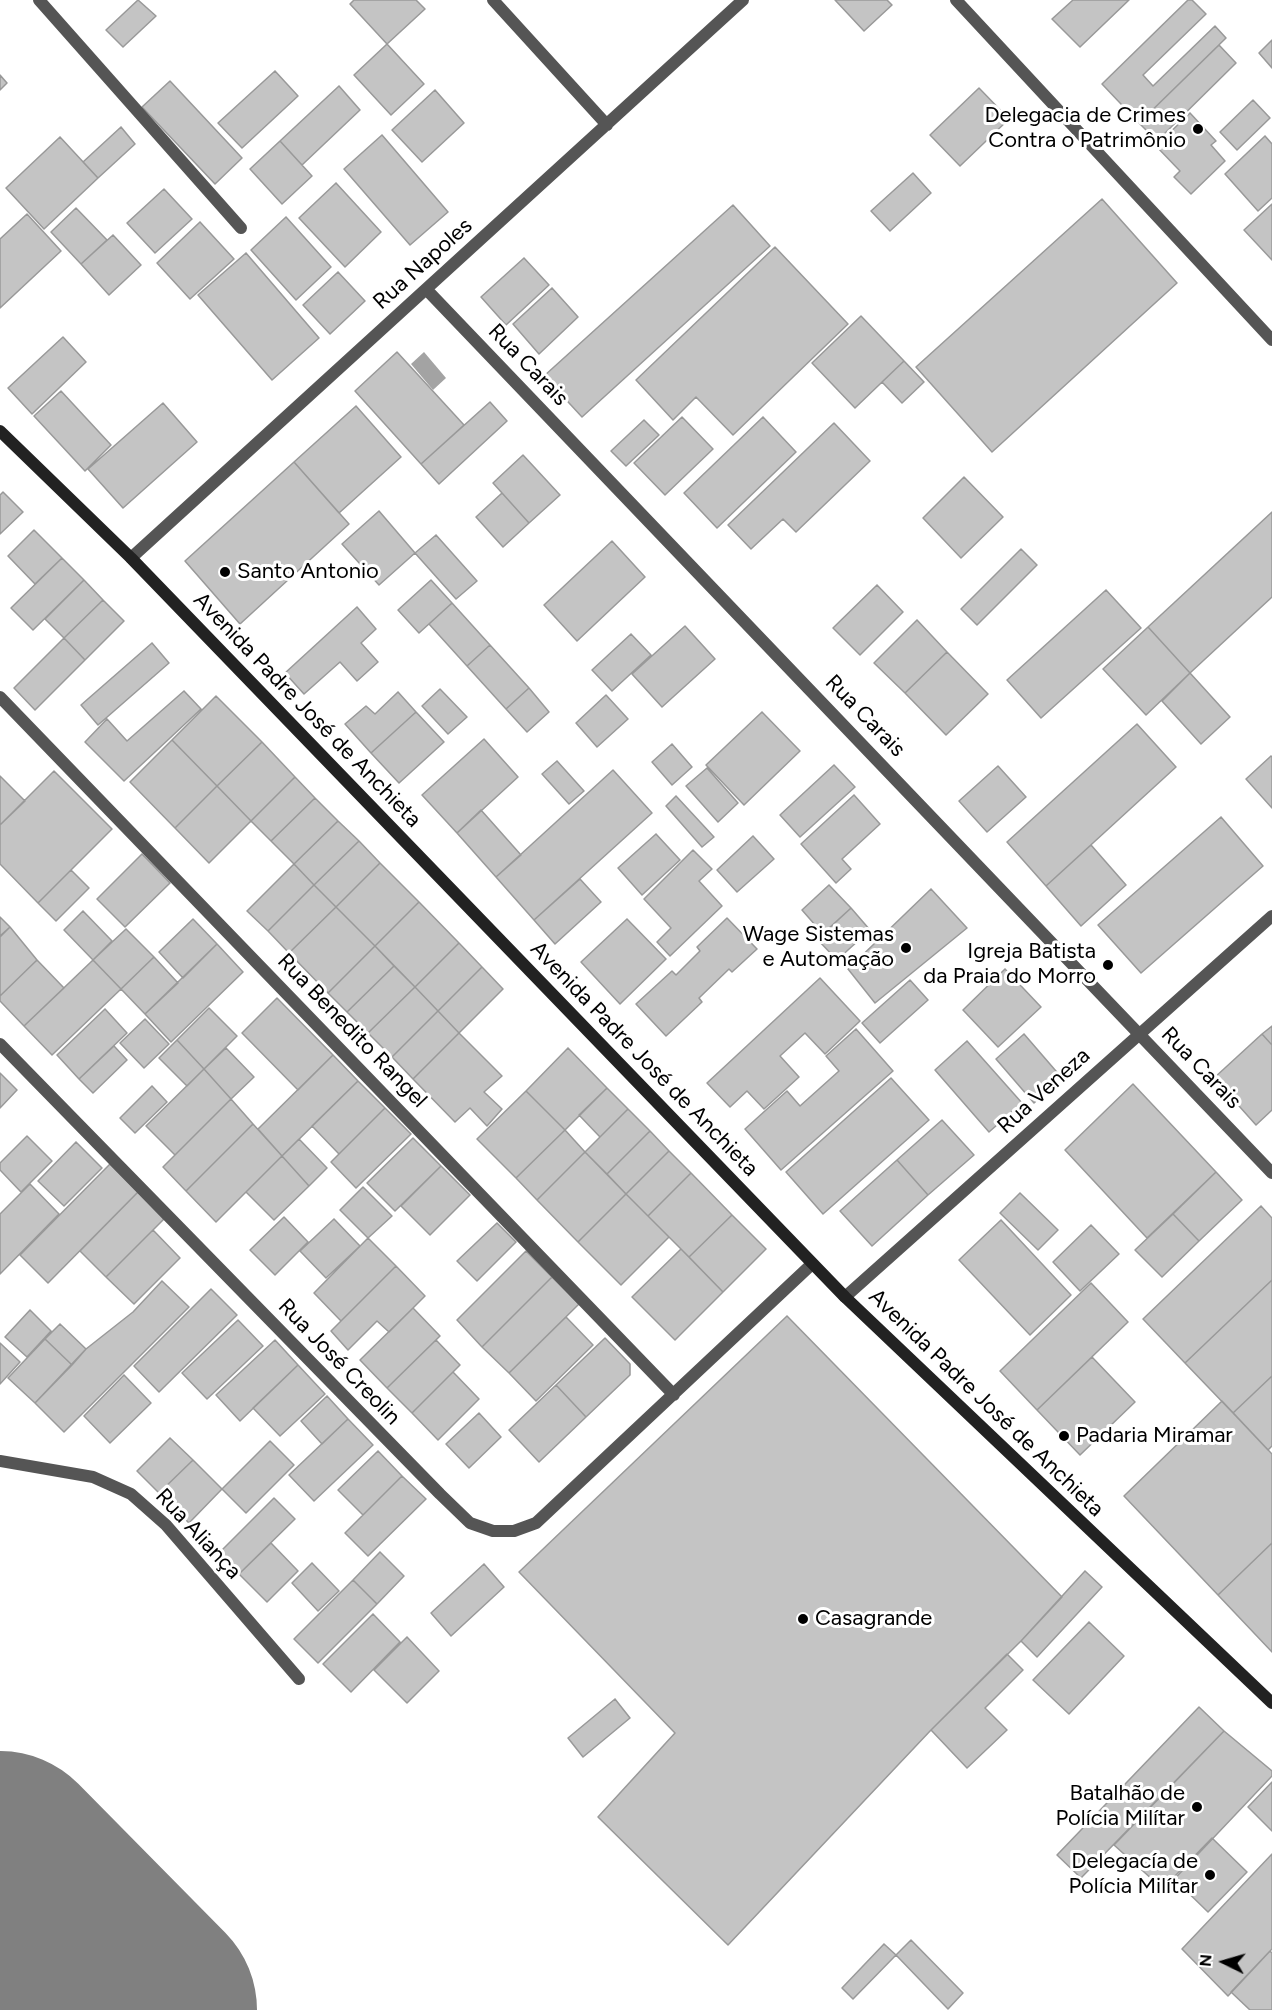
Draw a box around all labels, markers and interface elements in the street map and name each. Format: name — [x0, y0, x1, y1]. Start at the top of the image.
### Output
place label: Delegacia de Crimes Contra o Patrimônio — [984, 103, 1186, 154]
marker: Delegacia de Crimes Contra o Patrimônio — [1191, 122, 1205, 136]
street label: Rua Napoles — [368, 213, 478, 315]
street label: Rua Carais — [482, 318, 574, 412]
place label: Santo Antonio — [237, 559, 379, 585]
marker: Santo Antonio — [218, 565, 232, 579]
street label: Avenida Padre José de Anchieta — [188, 587, 426, 833]
street label: Rua Carais — [819, 669, 911, 763]
place label: Wage Sistemas e Automação — [743, 922, 894, 974]
street label: Avenida Padre José de Anchieta — [525, 936, 763, 1182]
place label: Igreja Batista da Praia do Morro — [923, 939, 1096, 990]
marker: Wage Sistemas e Automação — [899, 941, 913, 955]
street label: Rua Benedito Rangel — [272, 948, 432, 1114]
marker: Igreja Batista da Praia do Morro — [1101, 958, 1115, 972]
street label: Rua Carais — [1155, 1021, 1247, 1115]
street label: Rua Veneza — [992, 1043, 1096, 1139]
street label: Avenida Padre José de Anchieta — [863, 1284, 1109, 1522]
street label: Rua José Creolin — [272, 1294, 406, 1430]
place label: Padaria Miramar — [1076, 1423, 1233, 1449]
marker: Padaria Miramar — [1057, 1429, 1071, 1443]
street label: Rua Aliança — [149, 1483, 247, 1585]
place label: Casagrande — [815, 1606, 932, 1632]
marker: Casagrande — [796, 1612, 810, 1626]
place label: Batalhão de Polícia Milítar — [1056, 1781, 1185, 1832]
marker: Batalhão de Polícia Milítar — [1190, 1800, 1204, 1814]
place label: Delegacía de Polícia Milítar — [1069, 1849, 1198, 1900]
marker: Delegacía de Polícia Milítar — [1203, 1868, 1217, 1882]
north arrow — [1194, 1932, 1254, 1992]
text: N — [1196, 1953, 1216, 1967]

